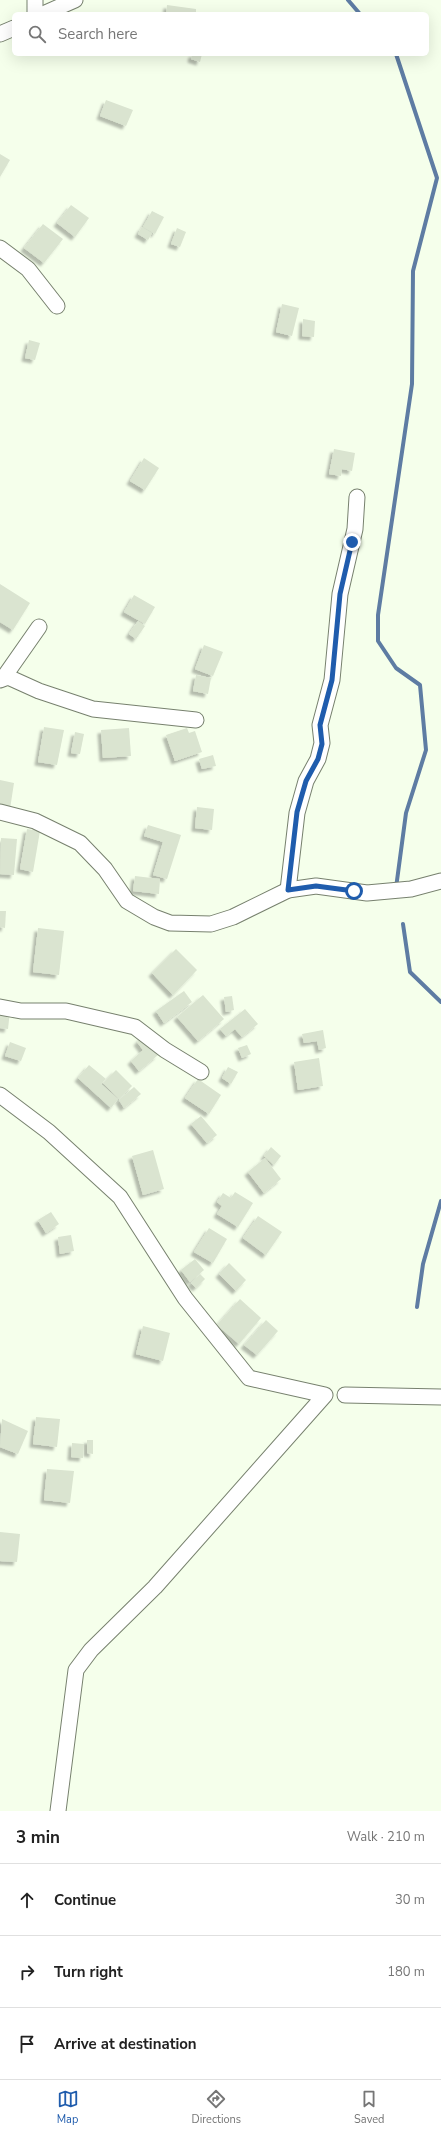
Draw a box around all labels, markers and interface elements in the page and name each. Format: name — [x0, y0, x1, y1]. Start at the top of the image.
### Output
search box — [12, 12, 429, 56]
icon: search — [26, 23, 48, 45]
text: Search here — [58, 24, 138, 44]
route end — [343, 533, 361, 551]
route start — [345, 882, 363, 900]
text: 3 min — [16, 1826, 60, 1849]
text: Walk · 210 m — [347, 1828, 425, 1846]
icon: ahead — [16, 1889, 38, 1911]
text: Continue — [54, 1890, 116, 1910]
text: 30 m — [395, 1891, 425, 1909]
icon: right — [16, 1961, 38, 1983]
text: Turn right — [54, 1962, 123, 1982]
text: 180 m — [387, 1963, 425, 1981]
icon: arrive — [16, 2033, 38, 2055]
text: Arrive at destination — [54, 2034, 197, 2054]
tab: Map — [57, 2088, 79, 2127]
tab: Directions — [192, 2088, 241, 2127]
tab: Saved — [354, 2088, 384, 2127]

